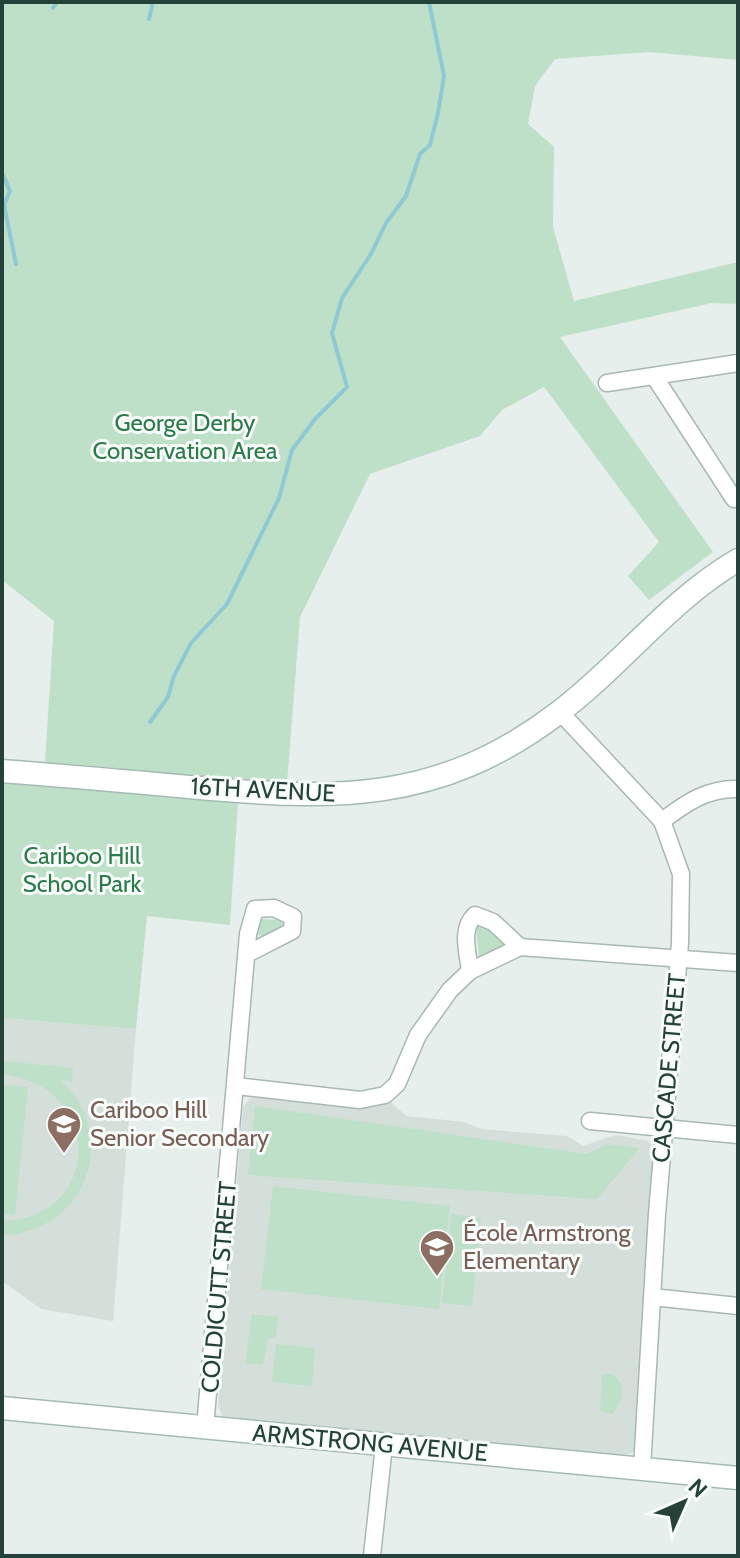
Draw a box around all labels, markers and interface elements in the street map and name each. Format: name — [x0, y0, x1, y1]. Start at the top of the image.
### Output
park label: George Derby Conservation Area — [93, 408, 278, 465]
street label: 16TH AVENUE — [190, 771, 336, 808]
park label: Cariboo Hill School Park — [23, 841, 142, 898]
street label: CASCADE STREET — [646, 972, 691, 1164]
place label: Cariboo Hill Senior Secondary — [90, 1095, 269, 1152]
school or university icon: Cariboo Hill Senior Secondary — [45, 1105, 83, 1155]
street label: COLDICUTT STREET — [195, 1180, 242, 1394]
place label: École Armstrong Elementary — [463, 1218, 631, 1275]
school or university icon: École Armstrong Elementary — [418, 1228, 456, 1278]
street label: ARMSTRONG AVENUE — [251, 1418, 489, 1467]
north arrow — [644, 1462, 724, 1542]
text: N — [683, 1473, 713, 1503]

